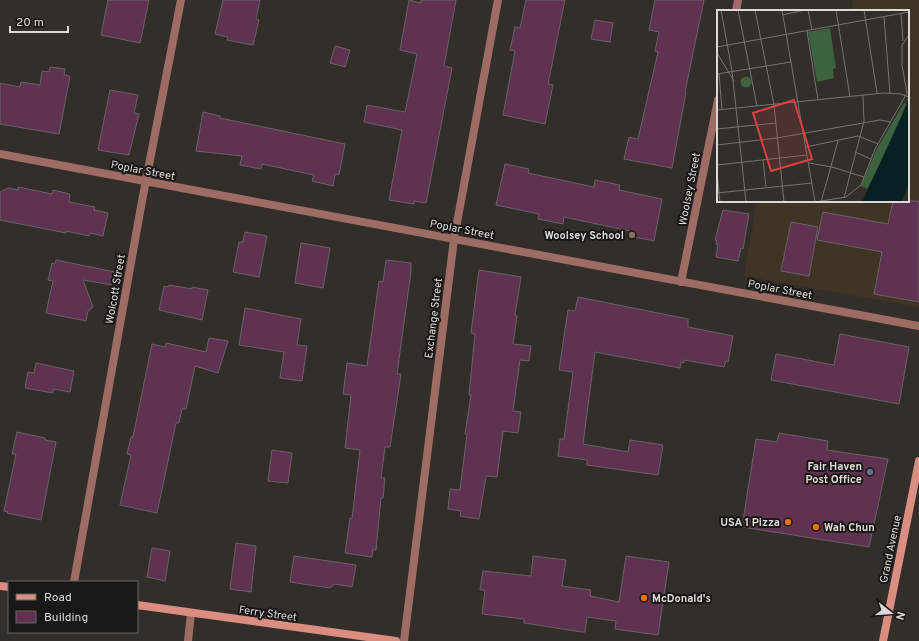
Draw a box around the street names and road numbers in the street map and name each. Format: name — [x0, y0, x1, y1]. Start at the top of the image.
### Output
street label: Woolsey Street — [676, 152, 704, 227]
street label: Poplar Street — [109, 158, 176, 184]
street label: Poplar Street — [428, 217, 495, 243]
street label: Wolcott Street — [103, 253, 129, 325]
street label: Exchange Street — [422, 277, 446, 359]
street label: Poplar Street — [746, 277, 813, 303]
street label: Grand Avenue — [877, 514, 905, 584]
street label: Ferry Street — [238, 603, 298, 625]

